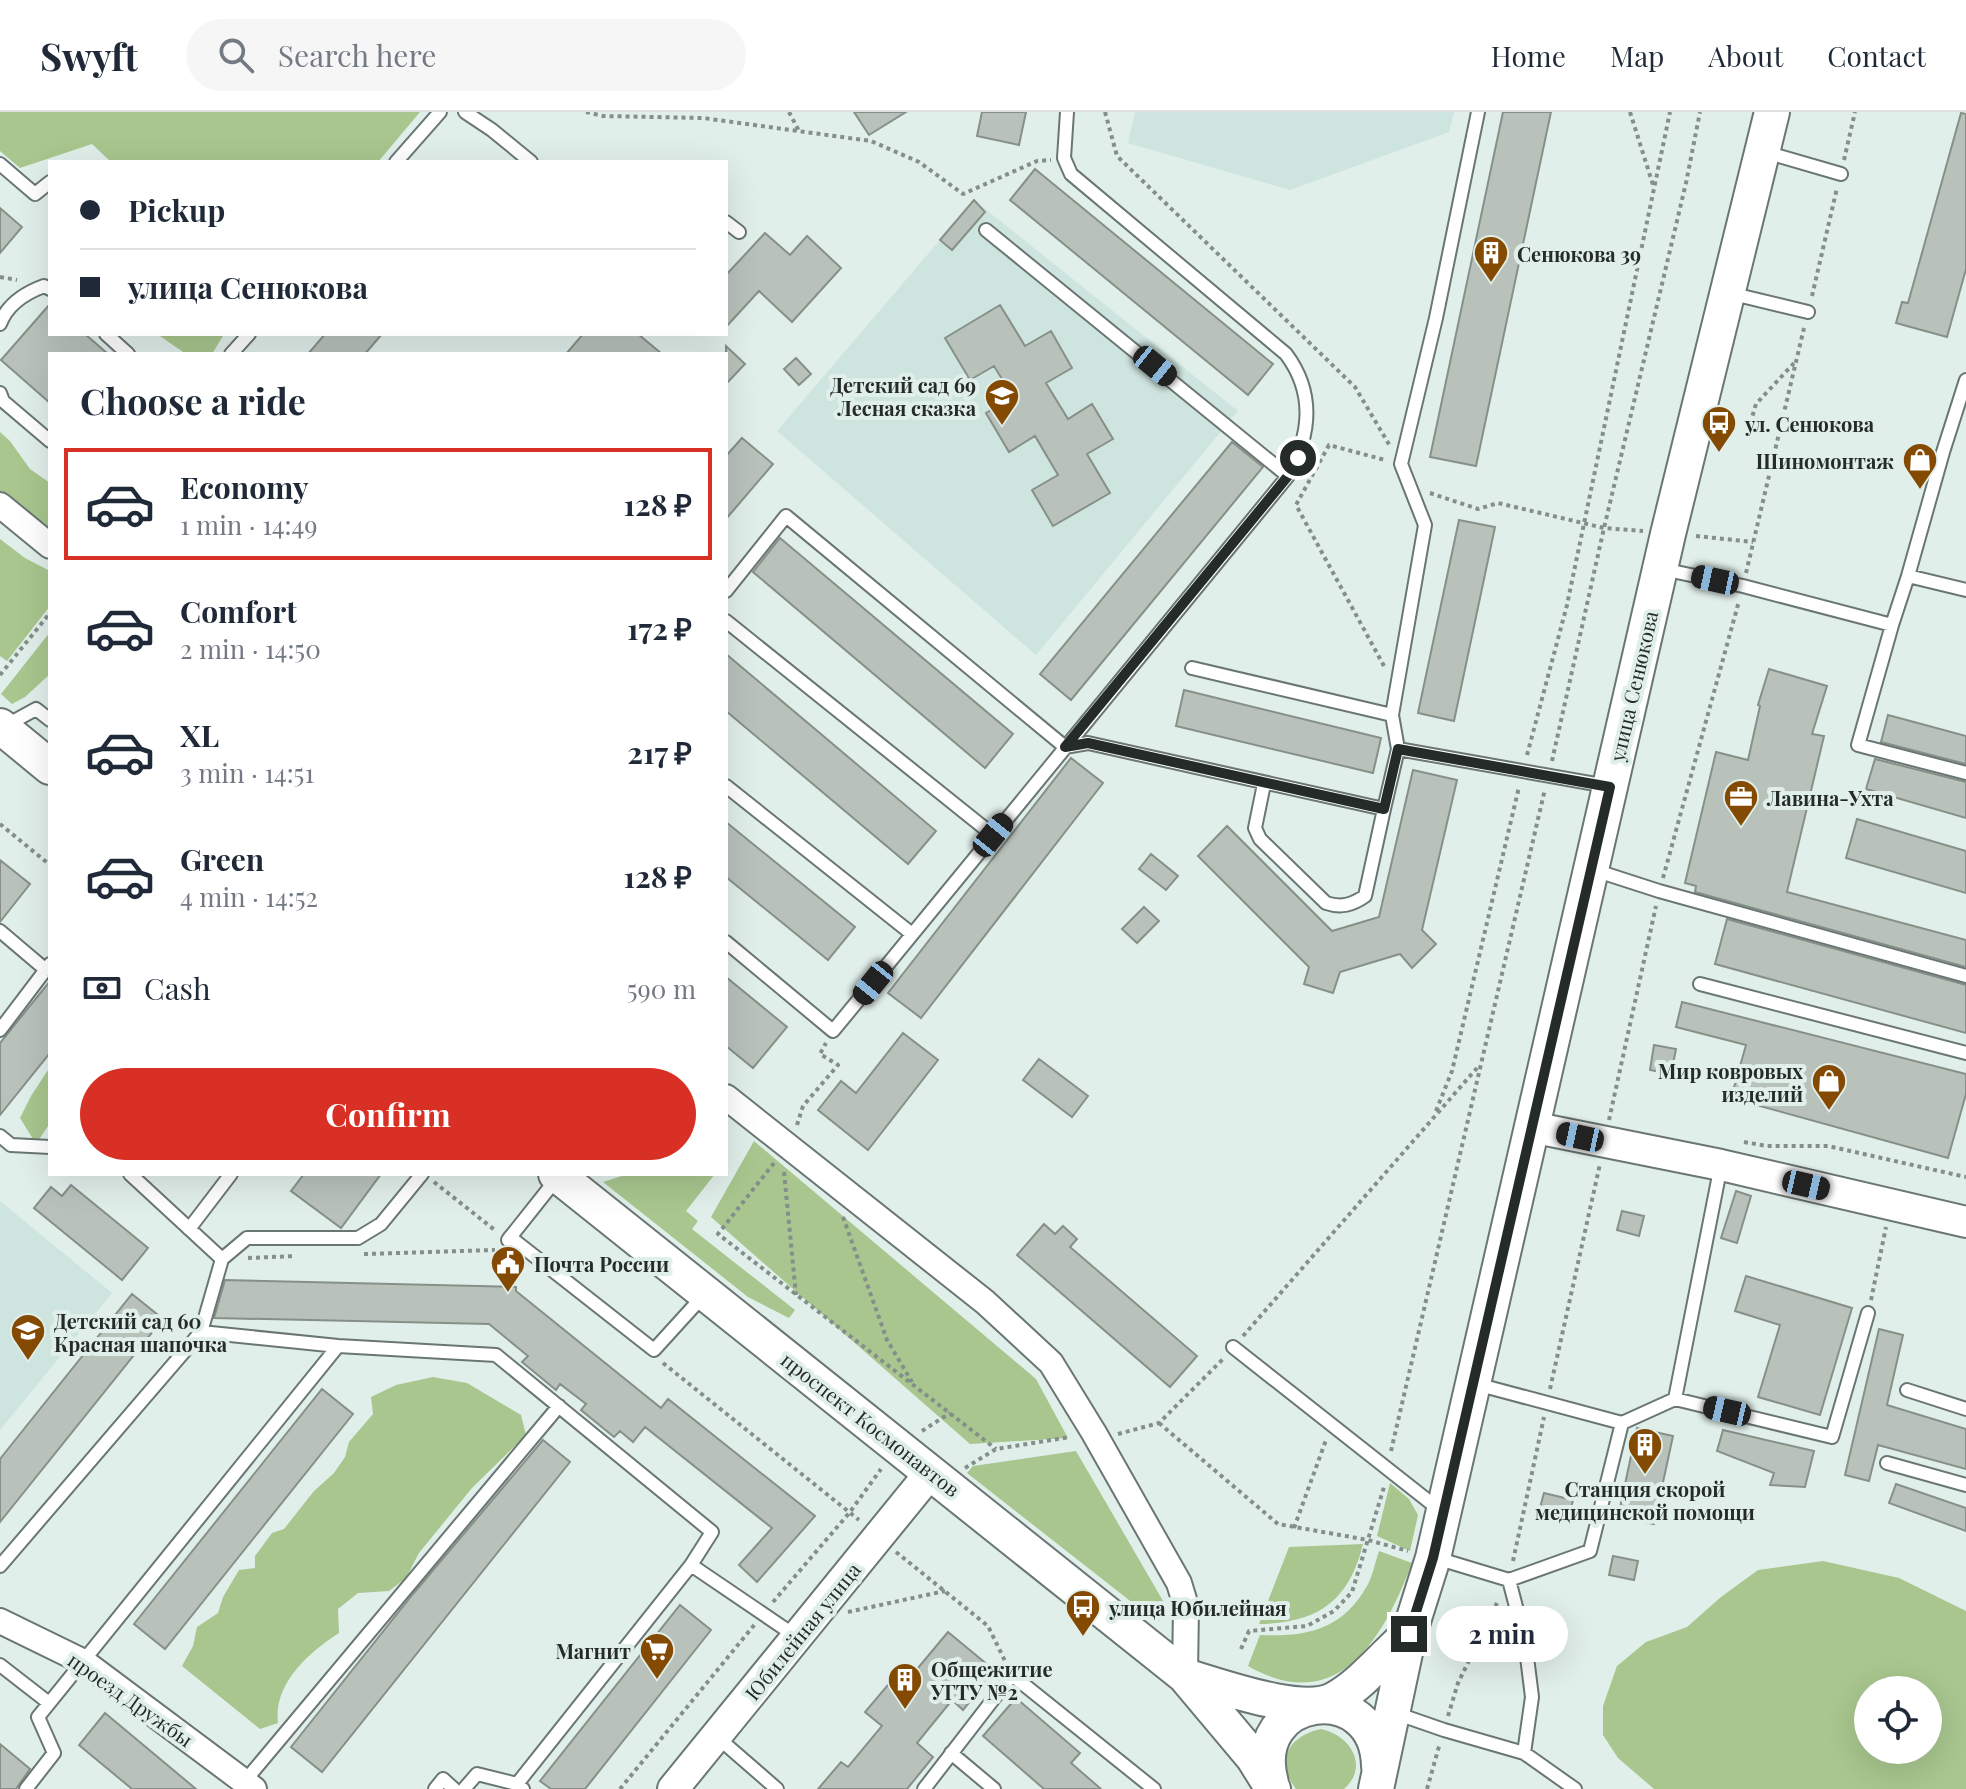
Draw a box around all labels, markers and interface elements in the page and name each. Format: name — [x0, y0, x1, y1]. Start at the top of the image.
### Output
search box — [186, 19, 746, 91]
text: Swyft — [40, 30, 138, 81]
icon: search — [214, 33, 258, 77]
text: Search here — [278, 35, 436, 75]
text: Home — [1491, 37, 1566, 74]
text: Map — [1610, 37, 1664, 74]
text: About — [1708, 37, 1783, 74]
text: Contact — [1827, 37, 1926, 74]
text: Pickup — [128, 190, 225, 230]
building icon: Сенюкова 39 — [1472, 234, 1510, 284]
place label: Сенюкова 39 — [1517, 240, 1641, 267]
text: улица Сенюкова — [128, 267, 368, 307]
car — [1129, 342, 1181, 390]
place label: Детский сад 69 Лесная сказка — [830, 371, 977, 421]
text: Choose a ride — [80, 376, 306, 424]
school or university icon: Детский сад 69 Лесная сказка — [983, 377, 1021, 427]
bus stop icon: ул. Сенюкова — [1700, 404, 1738, 454]
place label: ул. Сенюкова — [1744, 410, 1875, 437]
route start — [1280, 440, 1316, 476]
shop icon: Шиномонтаж — [1901, 441, 1939, 491]
place label: Шиномонтаж — [1756, 447, 1894, 474]
text: Economy — [180, 467, 309, 507]
icon: car — [84, 468, 156, 540]
text: 128 ₽ — [624, 484, 692, 524]
text: 1 min · 14:49 — [180, 507, 318, 542]
car — [1689, 563, 1741, 597]
text: Comfort — [180, 591, 297, 631]
icon: car — [84, 592, 156, 664]
text: 172 ₽ — [627, 608, 692, 648]
street label: улица Сенюкова — [1602, 608, 1663, 765]
text: 2 min · 14:50 — [180, 631, 321, 666]
text: XL — [180, 715, 219, 755]
icon: car — [84, 716, 156, 788]
text: 217 ₽ — [627, 732, 692, 772]
text: 3 min · 14:51 — [180, 755, 314, 790]
office icon: Лавина-Ухта — [1722, 778, 1760, 828]
place label: Лавина-Ухта — [1766, 784, 1894, 811]
car — [969, 809, 1017, 861]
text: Green — [180, 839, 264, 879]
icon: car — [84, 840, 156, 912]
text: 128 ₽ — [624, 856, 692, 896]
text: 4 min · 14:52 — [180, 879, 318, 914]
car — [849, 957, 897, 1009]
icon: cash — [80, 966, 124, 1010]
text: Cash — [144, 968, 211, 1008]
text: 590 m — [627, 971, 696, 1006]
place label: Мир ковровых изделий — [1658, 1057, 1803, 1107]
shop icon: Мир ковровых изделий — [1810, 1062, 1848, 1112]
button: Confirm — [80, 1068, 696, 1160]
car — [1554, 1120, 1606, 1154]
car — [1780, 1168, 1832, 1202]
public building icon: Почта России — [489, 1244, 527, 1294]
place label: Почта России — [534, 1250, 669, 1277]
place label: Детский сад 60 Красная шапочка — [54, 1307, 228, 1357]
school or university icon: Детский сад 60 Красная шапочка — [9, 1312, 47, 1362]
street label: проспект Космонавтов — [776, 1346, 966, 1502]
car — [1701, 1394, 1753, 1428]
building icon: Станция скорой медицинской помощи — [1626, 1426, 1664, 1476]
place label: Станция скорой медицинской помощи — [1535, 1475, 1755, 1525]
street label: Юбилейная улица — [738, 1557, 866, 1705]
bus stop icon: улица Юбилейная — [1064, 1588, 1102, 1638]
place label: улица Юбилейная — [1108, 1594, 1287, 1621]
callout: 2 min — [1437, 1606, 1569, 1662]
route end — [1391, 1616, 1427, 1652]
text: 2 min — [1468, 1616, 1536, 1651]
supermarket icon: Магнит — [638, 1631, 676, 1681]
place label: Магнит — [555, 1637, 631, 1664]
street label: проезд Дружбы — [63, 1646, 199, 1752]
place label: Общежитие УГТУ №2 — [930, 1655, 1053, 1705]
building icon: Общежитие УГТУ №2 — [886, 1661, 924, 1711]
map controls — [1854, 1676, 1942, 1764]
button: locate — [1854, 1676, 1942, 1764]

